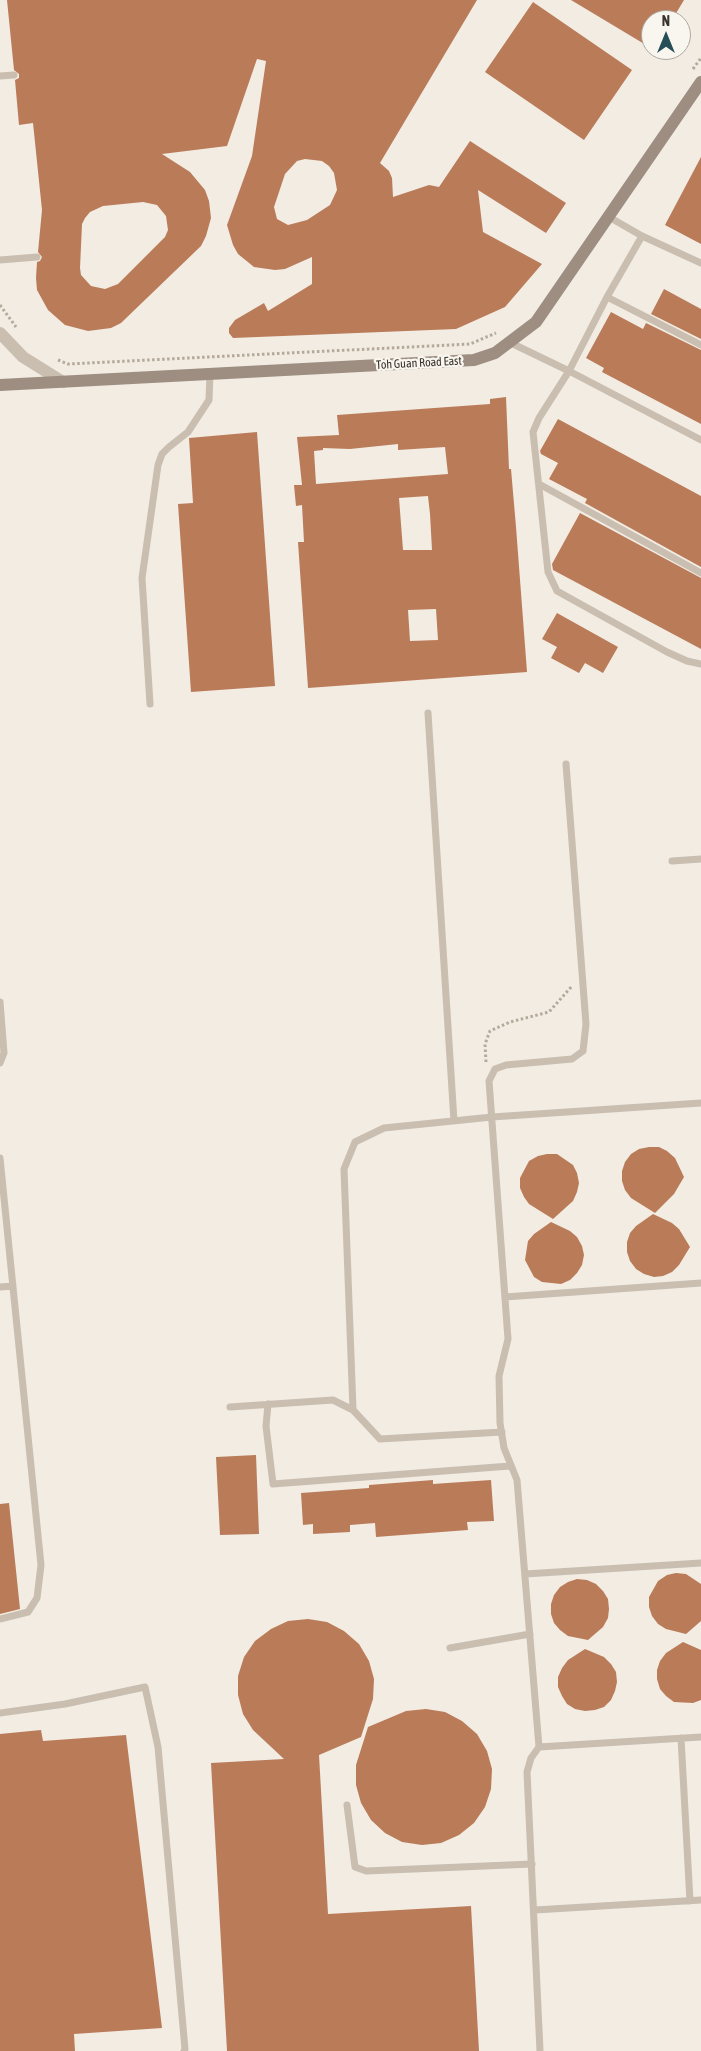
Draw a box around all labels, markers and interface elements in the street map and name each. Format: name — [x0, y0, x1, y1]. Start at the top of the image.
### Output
north arrow — [641, 10, 691, 60]
text: N — [662, 13, 670, 29]
street label: Toh Guan Road East — [376, 354, 462, 372]

